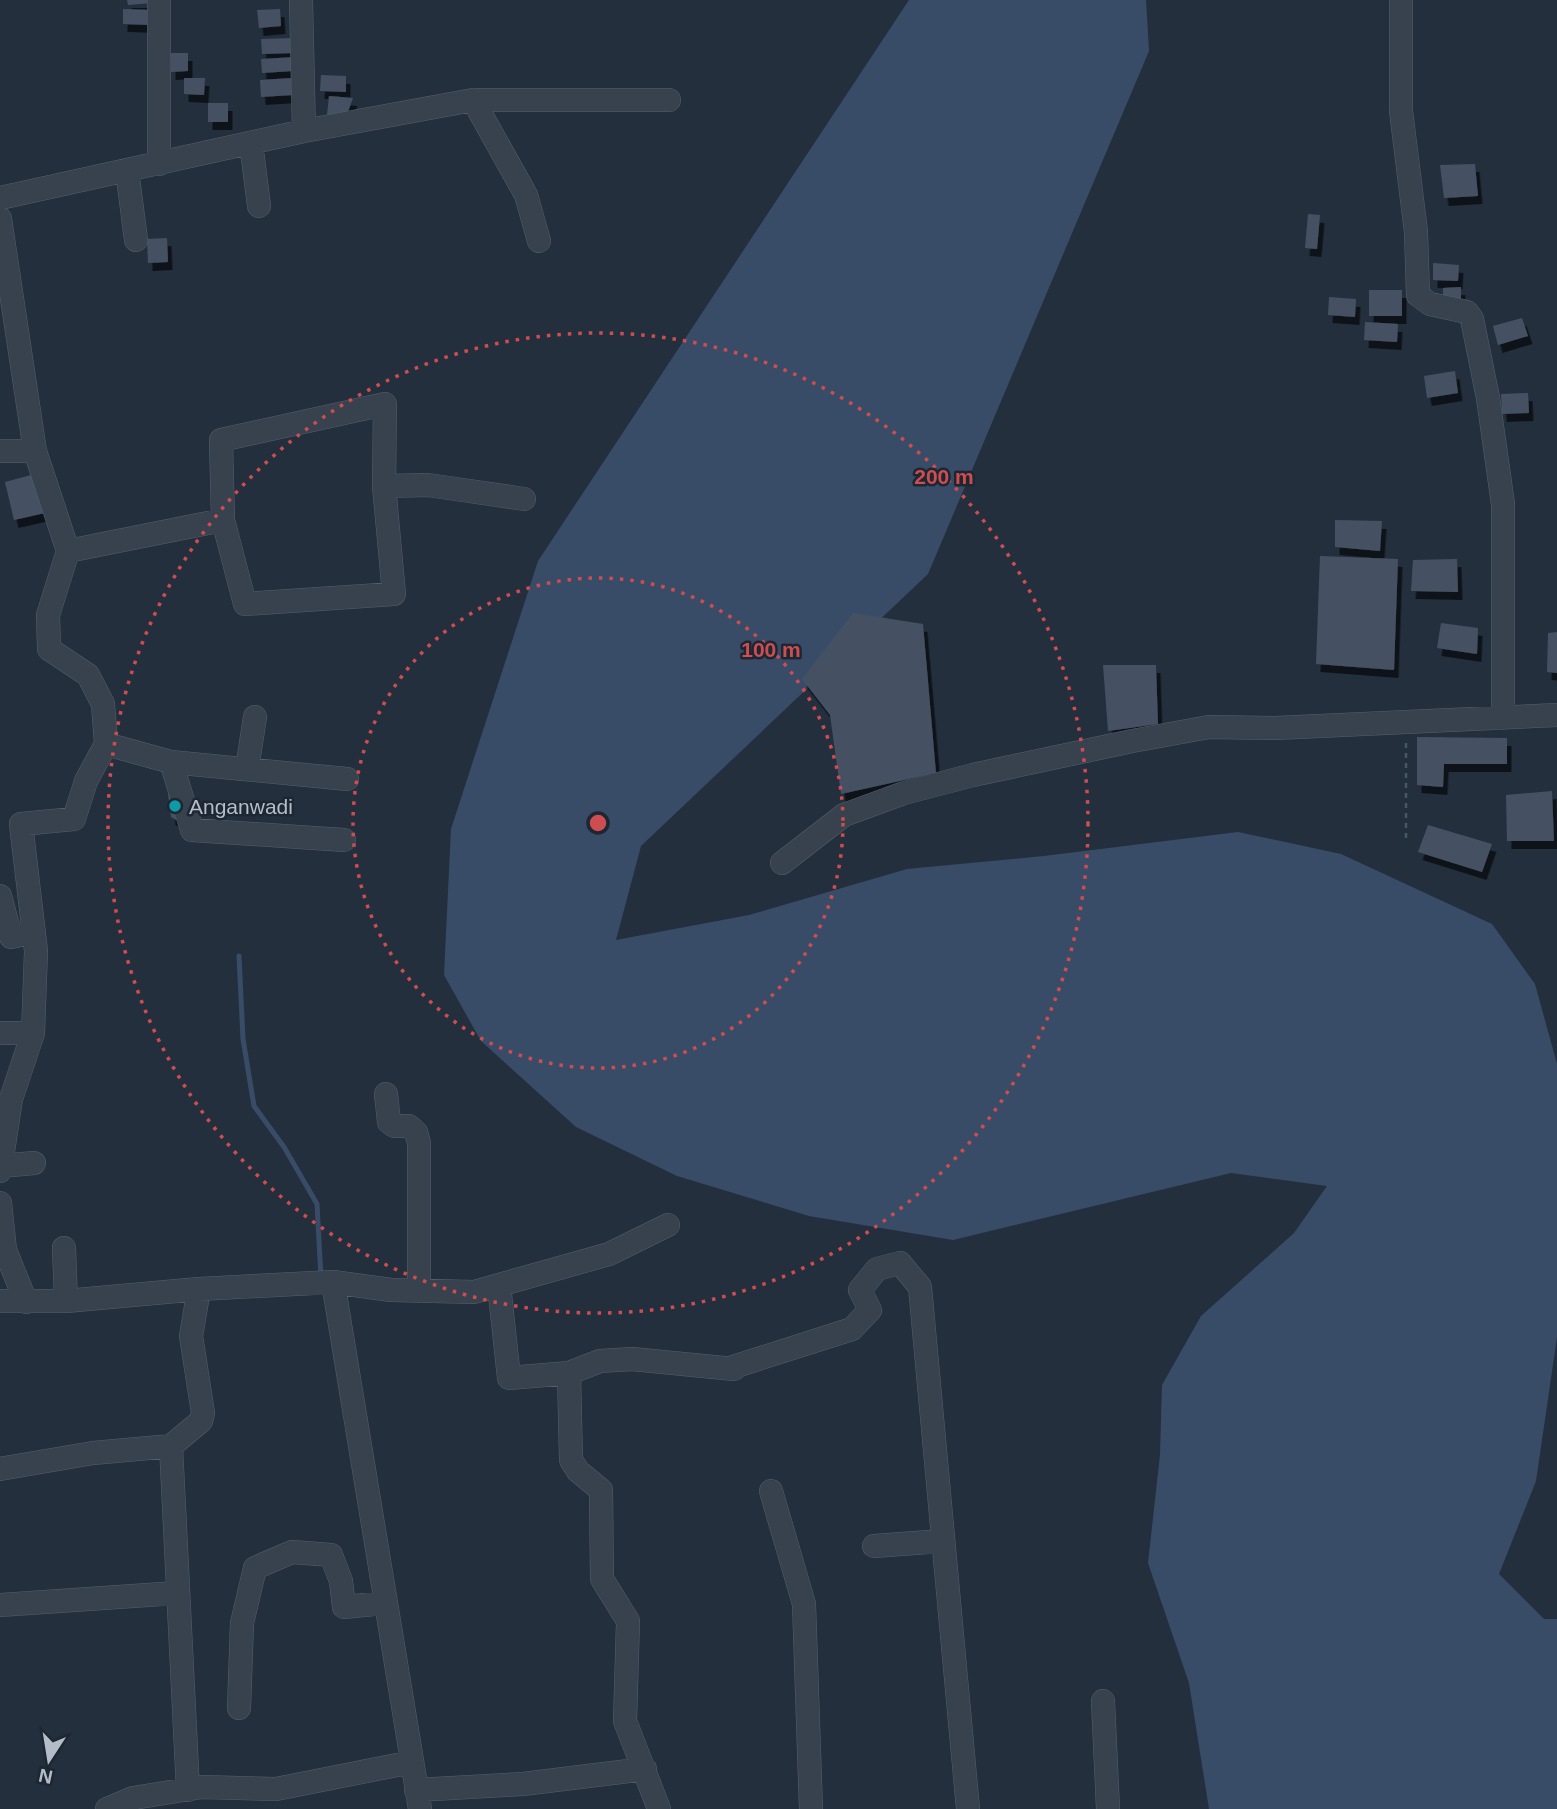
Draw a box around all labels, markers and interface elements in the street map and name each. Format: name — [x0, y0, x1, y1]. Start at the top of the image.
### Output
text: 200 m — [914, 465, 974, 488]
text: 100 m — [741, 638, 801, 661]
place label: Anganwadi — [189, 795, 293, 818]
marker: Anganwadi — [167, 798, 183, 814]
centre of rings — [586, 811, 610, 835]
north arrow — [14, 1725, 84, 1795]
text: N — [37, 1764, 54, 1788]

